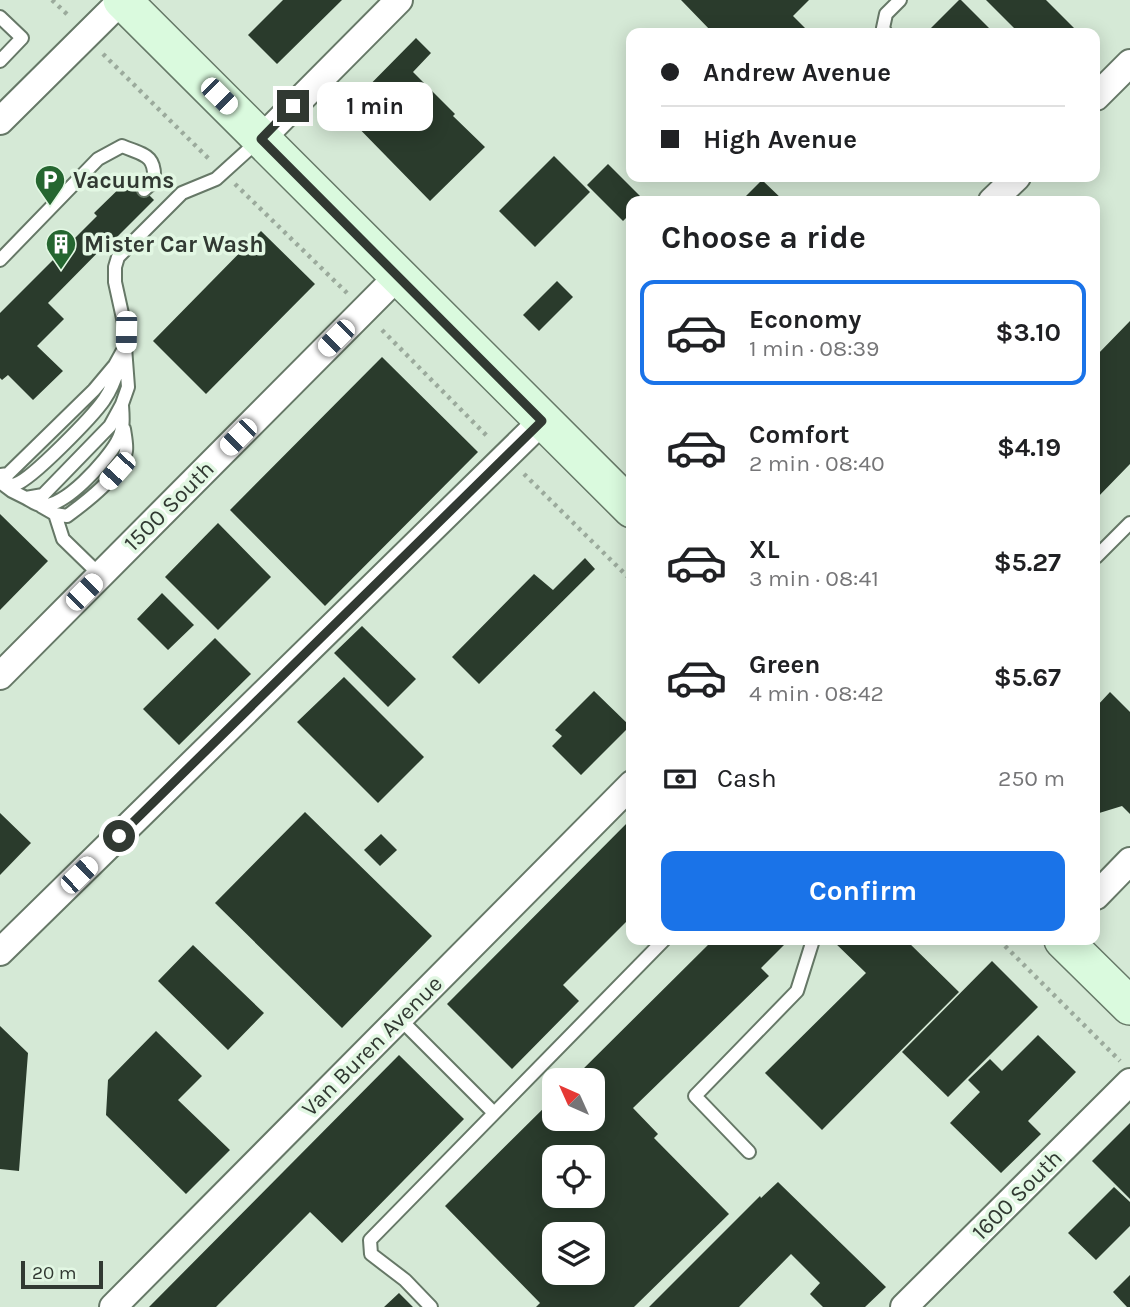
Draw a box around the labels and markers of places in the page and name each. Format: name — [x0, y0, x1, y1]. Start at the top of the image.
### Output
parking icon: Vacuums — [33, 163, 67, 207]
place label: Vacuums — [73, 167, 174, 194]
building icon: Mister Car Wash — [44, 227, 78, 271]
place label: Mister Car Wash — [84, 231, 264, 258]

